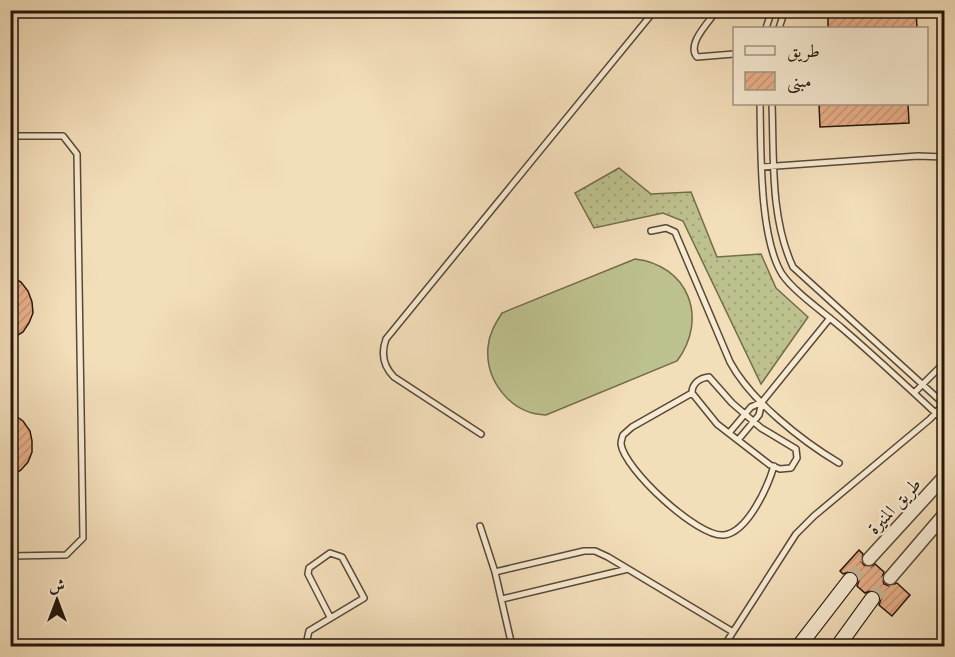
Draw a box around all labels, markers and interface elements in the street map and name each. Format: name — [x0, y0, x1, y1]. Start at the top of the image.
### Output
legend — [733, 27, 928, 105]
text: طريق — [787, 40, 820, 63]
text: مبنى — [787, 70, 812, 94]
street label: طريق المنيرة — [862, 473, 926, 539]
north arrow — [27, 570, 87, 630]
text: ش — [49, 575, 65, 595]

